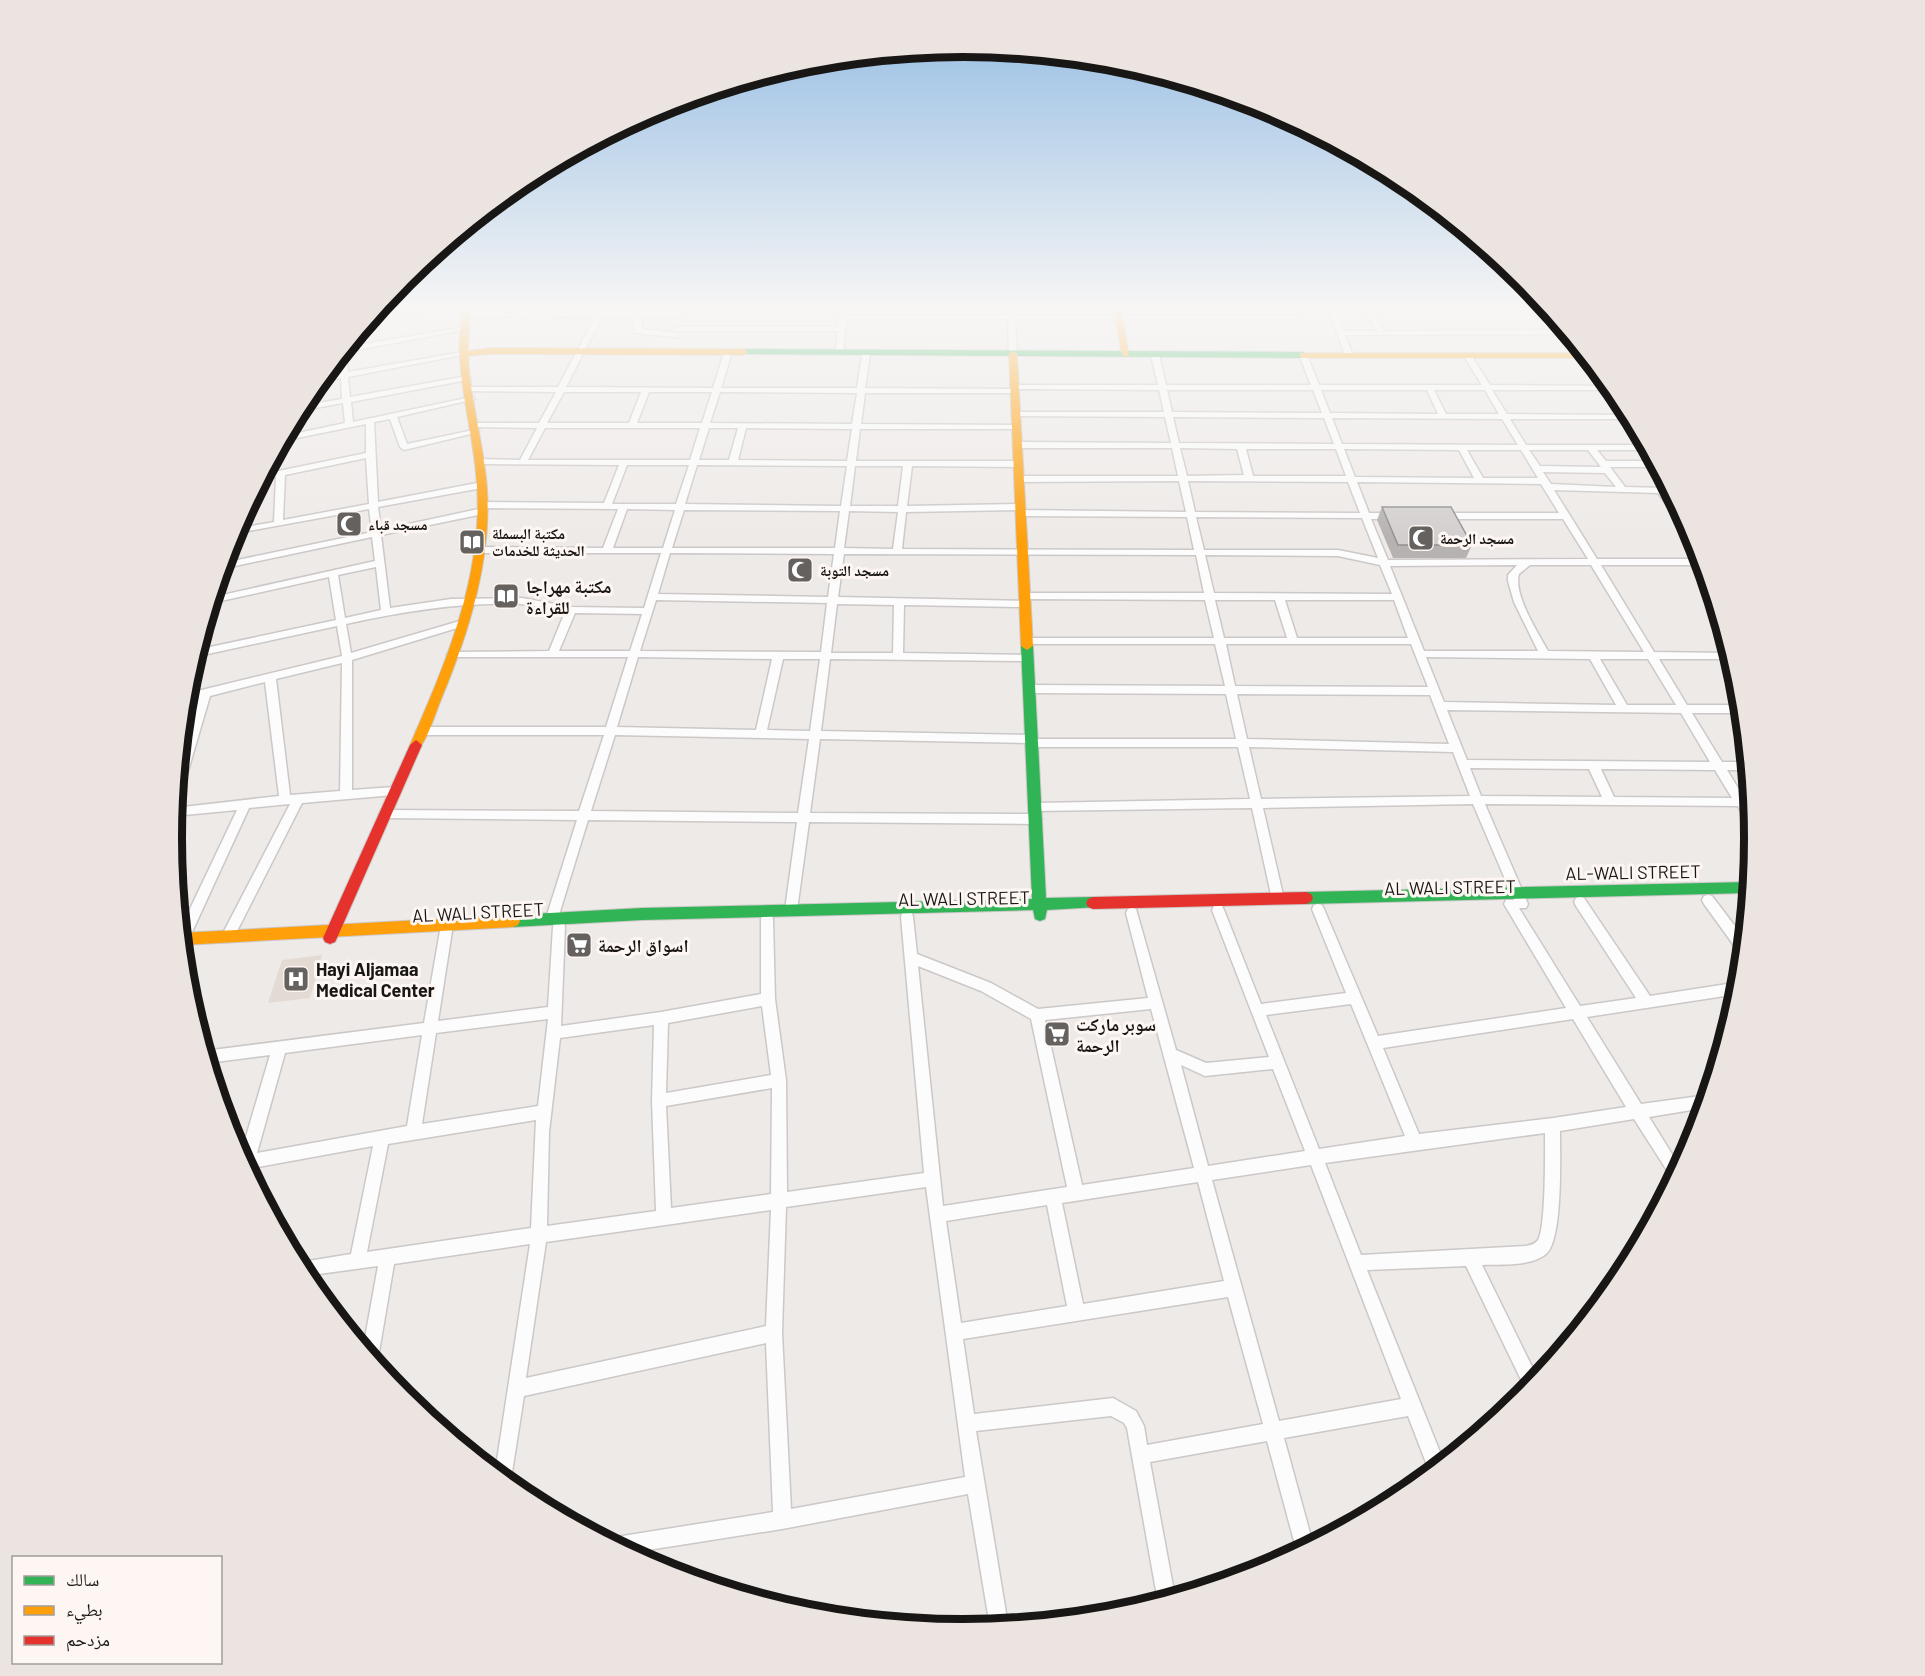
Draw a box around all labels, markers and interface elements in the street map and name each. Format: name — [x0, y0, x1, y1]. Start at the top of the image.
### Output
mosque icon: مسجد قباء — [334, 509, 364, 539]
place label: مسجد قباء — [368, 515, 428, 534]
mosque icon: مسجد الرحمة — [1406, 523, 1436, 553]
place label: مكتبة البسملة الحديثة للخدمات — [492, 524, 585, 559]
library icon: مكتبة البسملة الحديثة للخدمات — [457, 527, 487, 557]
place label: مسجد الرحمة — [1440, 529, 1514, 547]
mosque icon: مسجد التوبة — [785, 555, 815, 585]
place label: مسجد التوبة — [820, 561, 889, 580]
place label: مكتبة مهراجا للقراءة — [526, 575, 611, 618]
library icon: مكتبة مهراجا للقراءة — [491, 581, 521, 611]
street label: AL-WALI STREET — [1565, 860, 1701, 884]
street label: AL WALI STREET — [1384, 875, 1516, 899]
street label: AL WALI STREET — [898, 886, 1030, 910]
street label: AL WALI STREET — [412, 898, 544, 926]
supermarket icon: اسواق الرحمة — [564, 930, 594, 960]
place label: اسواق الرحمة — [598, 934, 689, 957]
place label: Hayi Aljamaa Medical Center — [316, 958, 435, 1001]
hospital icon: Hayi Aljamaa Medical Center — [281, 964, 311, 994]
place label: سوبر ماركت الرحمة — [1076, 1013, 1156, 1056]
supermarket icon: سوبر ماركت الرحمة — [1042, 1019, 1072, 1049]
legend — [12, 1556, 222, 1664]
text: سالك — [66, 1568, 99, 1590]
text: بطيء — [66, 1598, 103, 1625]
text: مزدحم — [66, 1628, 110, 1652]

